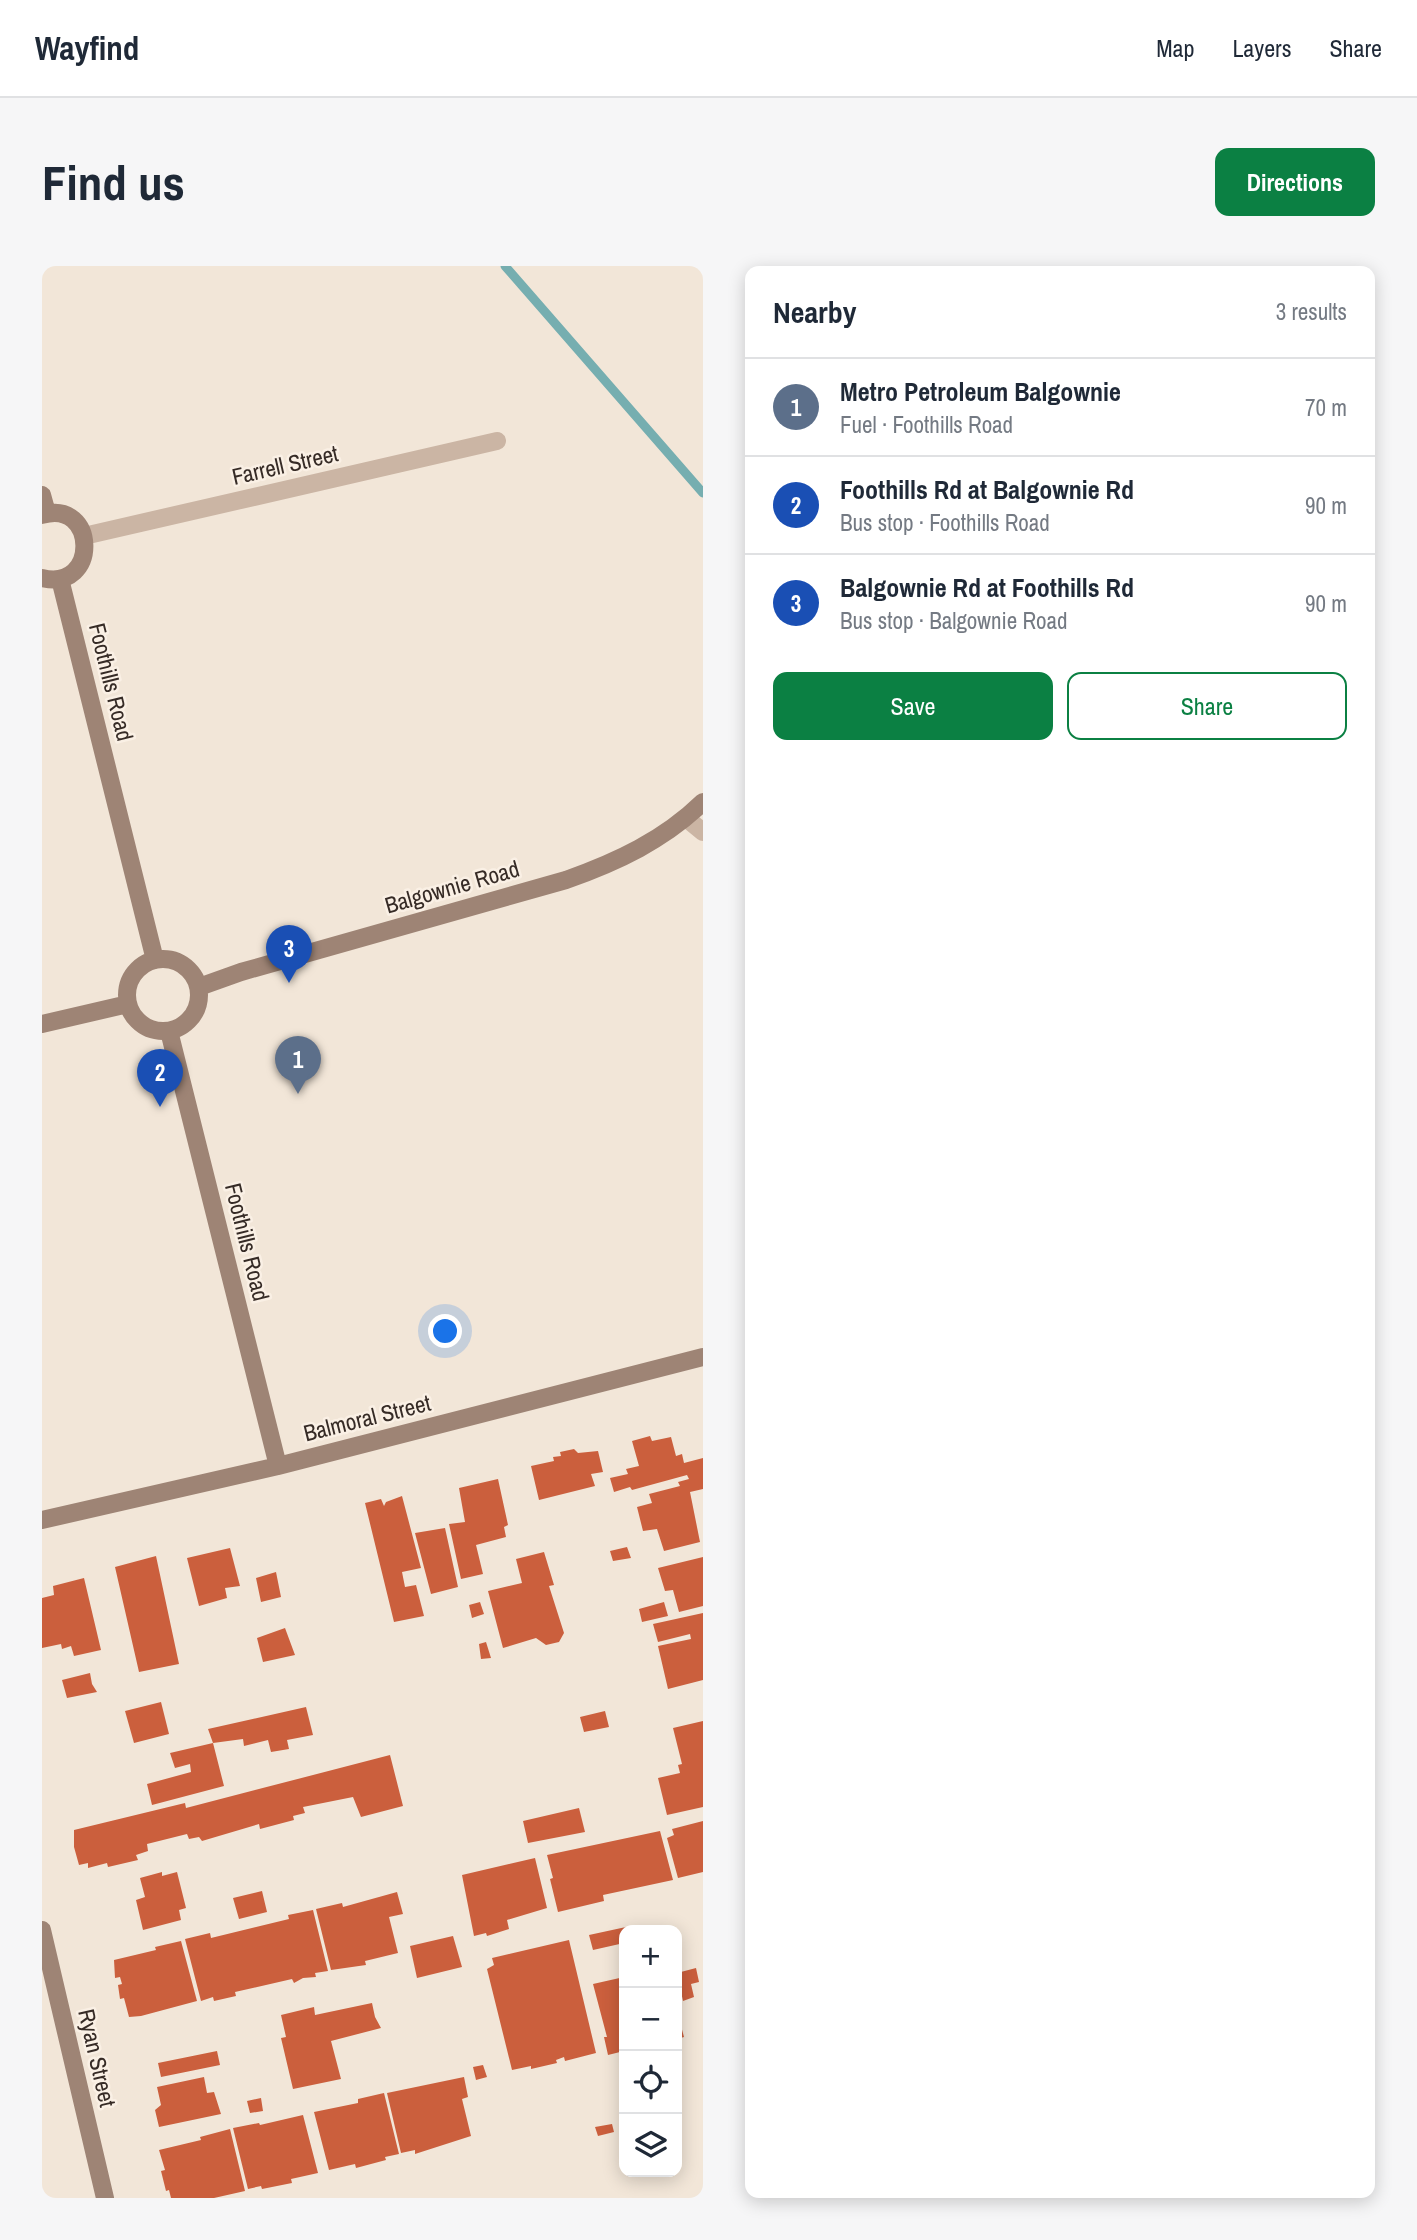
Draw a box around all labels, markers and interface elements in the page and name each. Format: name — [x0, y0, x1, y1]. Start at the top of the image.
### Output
text: Wayfind — [35, 26, 139, 70]
text: Map — [1156, 32, 1194, 64]
text: Layers — [1232, 32, 1291, 64]
text: Share — [1329, 32, 1382, 64]
button: Directions — [1215, 148, 1375, 216]
text: Find us — [42, 149, 185, 215]
text: Nearby — [773, 292, 856, 332]
text: 3 results — [1276, 296, 1347, 327]
text: Metro Petroleum Balgownie — [840, 374, 1121, 409]
text: 1 — [791, 392, 801, 423]
text: 70 m — [1305, 392, 1347, 423]
text: Fuel · Foothills Road — [840, 409, 1013, 440]
street label: Farrell Street — [229, 437, 341, 492]
text: Foothills Rd at Balgownie Rd — [840, 472, 1134, 507]
text: 2 — [791, 490, 801, 521]
text: 90 m — [1305, 490, 1347, 521]
text: Bus stop · Foothills Road — [840, 507, 1050, 538]
text: Balgownie Rd at Foothills Rd — [840, 570, 1134, 605]
text: 3 — [791, 588, 801, 619]
text: 90 m — [1305, 588, 1347, 619]
text: Bus stop · Balgownie Road — [840, 605, 1068, 636]
street label: Foothills Road — [82, 620, 141, 744]
button: Save — [773, 672, 1053, 740]
button: Share — [1067, 672, 1347, 740]
street label: Balgownie Road — [381, 853, 523, 920]
pin: 3 — [266, 925, 312, 983]
pin: 1 — [275, 1036, 321, 1094]
pin: 2 — [137, 1049, 183, 1107]
street label: Foothills Road — [218, 1180, 277, 1304]
your location — [428, 1314, 462, 1348]
street label: Balmoral Street — [300, 1387, 434, 1448]
map controls — [619, 1925, 682, 2177]
button: + — [619, 1925, 682, 1988]
button: − — [619, 1988, 682, 2051]
street label: Ryan Street — [71, 2006, 124, 2110]
button: locate — [619, 2051, 682, 2114]
button: layers — [619, 2114, 682, 2177]

